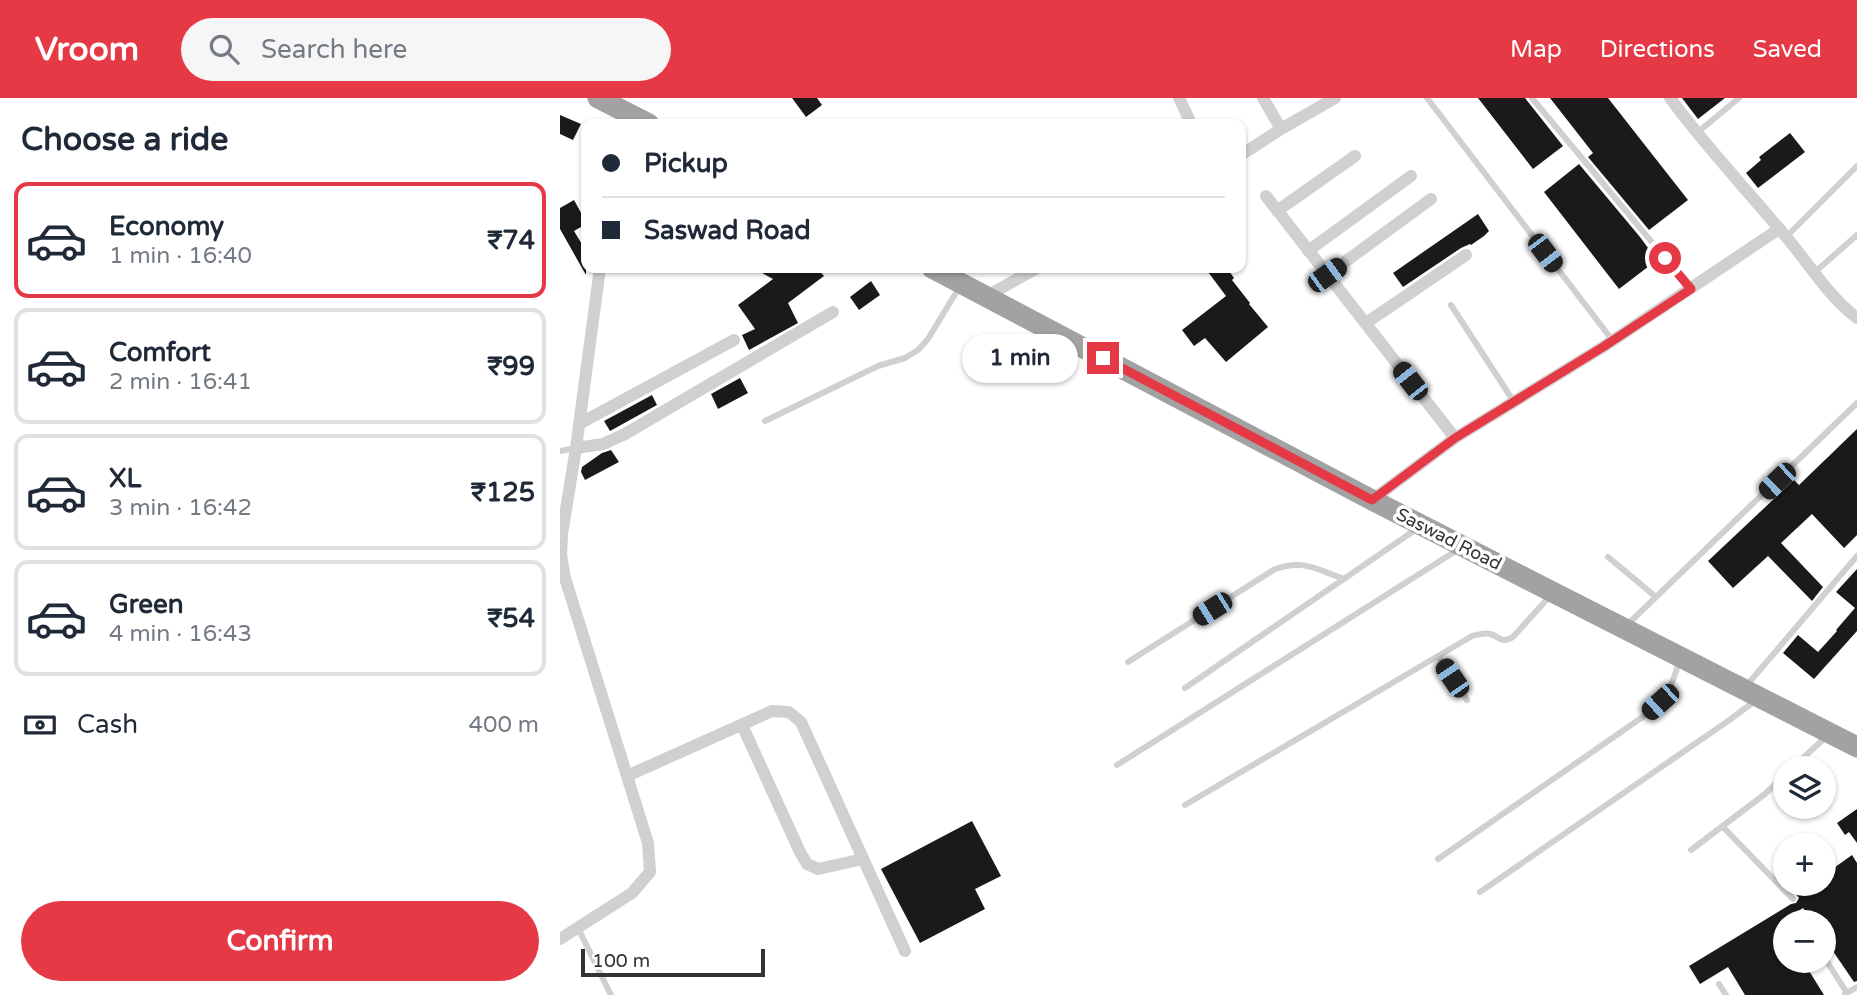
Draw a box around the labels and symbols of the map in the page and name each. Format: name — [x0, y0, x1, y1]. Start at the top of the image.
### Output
car — [1524, 230, 1567, 276]
route start — [1649, 242, 1681, 274]
car — [1304, 254, 1351, 296]
callout: 1 min — [963, 334, 1078, 382]
route end — [1087, 342, 1119, 374]
car — [1389, 358, 1432, 404]
car — [1755, 459, 1800, 503]
street label: Saswad Road — [1393, 503, 1505, 575]
car — [1189, 589, 1236, 629]
car — [1432, 655, 1473, 701]
car — [1638, 680, 1683, 724]
scale bar — [581, 946, 765, 978]

